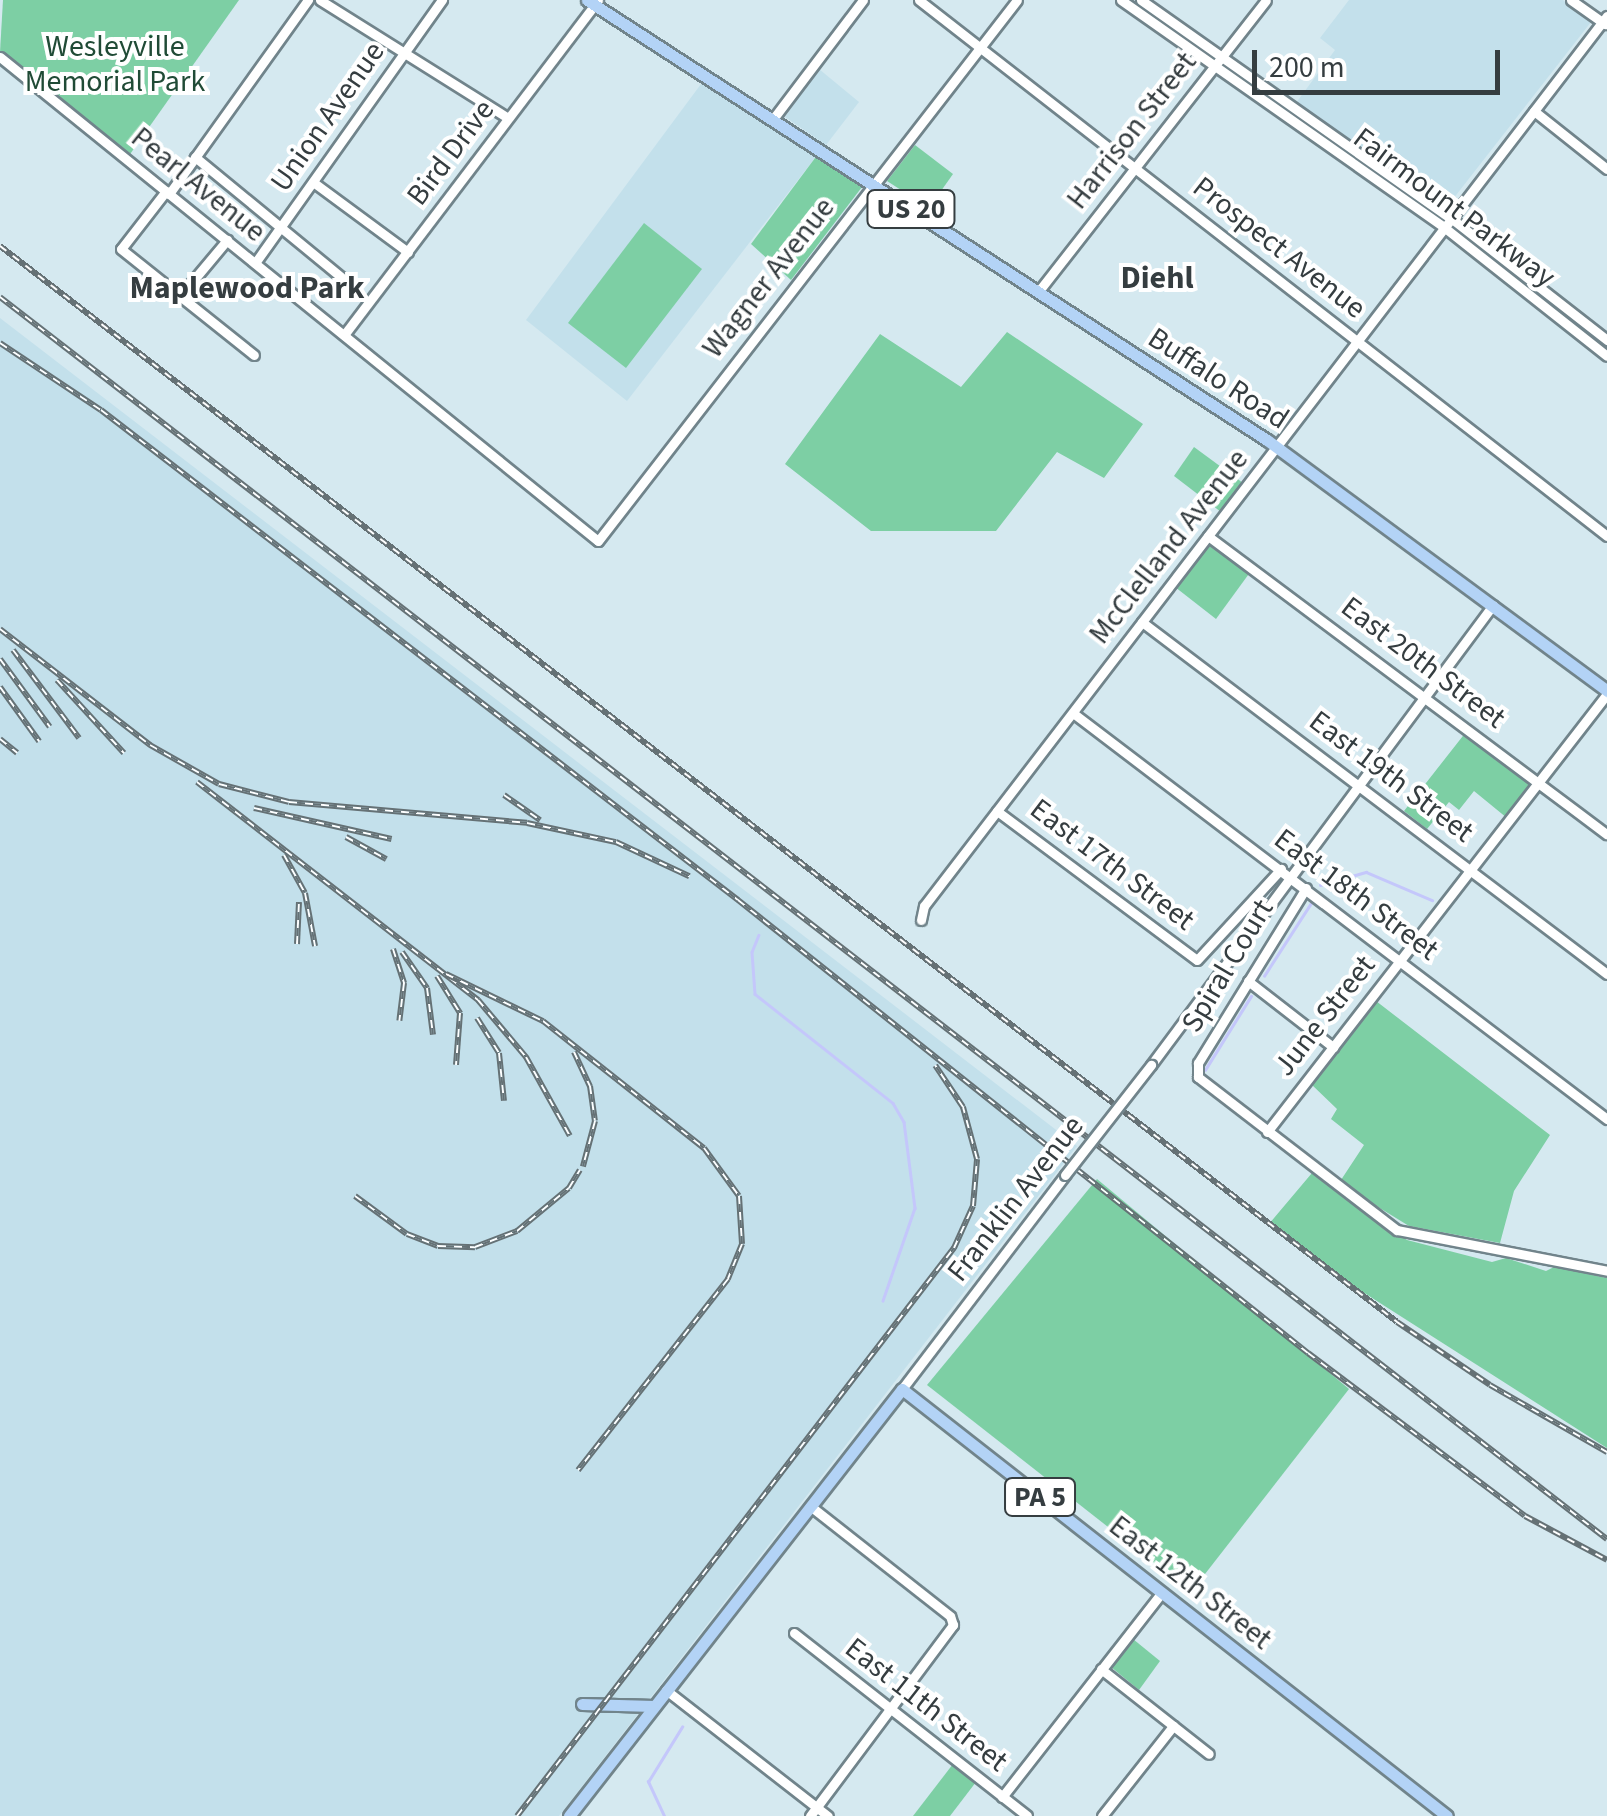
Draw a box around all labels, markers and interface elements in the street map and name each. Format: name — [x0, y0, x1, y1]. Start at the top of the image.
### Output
park label: Wesleyville Memorial Park — [25, 29, 205, 100]
scale bar — [1257, 30, 1504, 92]
street label: Union Avenue — [263, 35, 393, 199]
street label: Harrison Street — [1060, 45, 1204, 217]
text: 200 m — [1269, 46, 1345, 89]
street label: Bird Drive — [400, 93, 502, 213]
street label: Pearl Avenue — [124, 120, 272, 250]
street label: Fairmount Parkway — [1346, 120, 1562, 296]
street label: Prospect Avenue — [1185, 169, 1373, 327]
road number: US 20 — [866, 186, 956, 232]
street label: Wagner Avenue — [695, 191, 843, 365]
district label: Diehl — [1120, 259, 1194, 297]
district label: Maplewood Park — [129, 269, 365, 307]
street label: Buffalo Road — [1141, 320, 1295, 438]
street label: McClelland Avenue — [1082, 443, 1256, 651]
street label: East 20th Street — [1334, 590, 1512, 736]
street label: East 19th Street — [1302, 704, 1480, 850]
street label: East 17th Street — [1023, 792, 1201, 938]
street label: East 18th Street — [1267, 822, 1445, 968]
street label: Spiral Court — [1174, 893, 1282, 1039]
street label: June Street — [1267, 949, 1383, 1083]
street label: Franklin Avenue — [940, 1109, 1092, 1289]
road number: PA 5 — [1002, 1474, 1078, 1520]
street label: East 12th Street — [1102, 1508, 1278, 1658]
street label: East 11th Street — [838, 1630, 1014, 1780]

